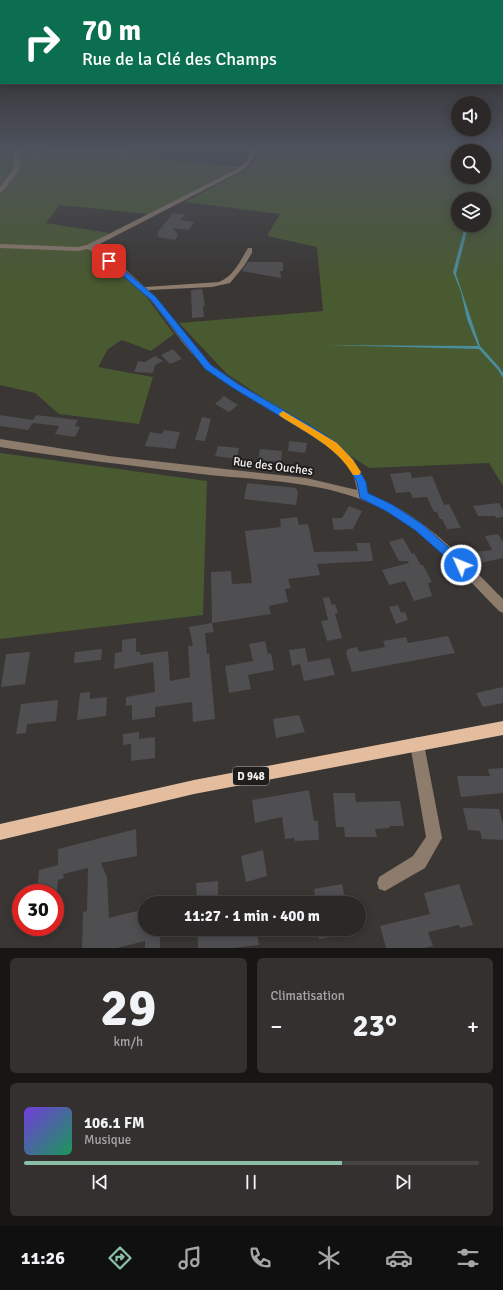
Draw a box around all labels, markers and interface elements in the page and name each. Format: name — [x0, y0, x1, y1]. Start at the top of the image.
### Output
text: 70 m — [82, 14, 141, 48]
icon: right — [16, 16, 68, 68]
text: Rue de la Clé des Champs — [82, 48, 277, 70]
map controls — [451, 96, 491, 232]
button: sound — [451, 96, 491, 136]
button: search — [451, 144, 491, 184]
button: layers — [451, 192, 491, 232]
pin — [92, 244, 126, 278]
icon: arrive — [98, 250, 120, 272]
street label: Rue des Ouches — [232, 454, 314, 479]
position arrow — [440, 544, 482, 586]
road number: D 948 — [233, 767, 269, 785]
speed limit sign: 30 — [12, 884, 64, 936]
text: 11:27 · 1 min · 400 m — [184, 907, 320, 925]
text: 29 — [100, 976, 156, 1040]
text: Climatisation — [271, 988, 345, 1004]
text: 23° — [353, 1008, 397, 1045]
text: − — [271, 1013, 282, 1040]
text: + — [467, 1013, 479, 1040]
text: km/h — [114, 1034, 143, 1050]
text: 106.1 FM — [84, 1114, 145, 1132]
text: Musique — [84, 1132, 131, 1148]
icon: previous — [89, 1171, 111, 1193]
icon: pause — [240, 1171, 262, 1193]
icon: next — [392, 1171, 414, 1193]
icon: directions — [106, 1244, 134, 1272]
icon: music — [176, 1244, 204, 1272]
icon: phone — [246, 1244, 274, 1272]
icon: climate — [315, 1244, 343, 1272]
icon: car — [385, 1244, 413, 1272]
icon: filters — [454, 1244, 482, 1272]
text: 11:26 — [21, 1247, 65, 1269]

